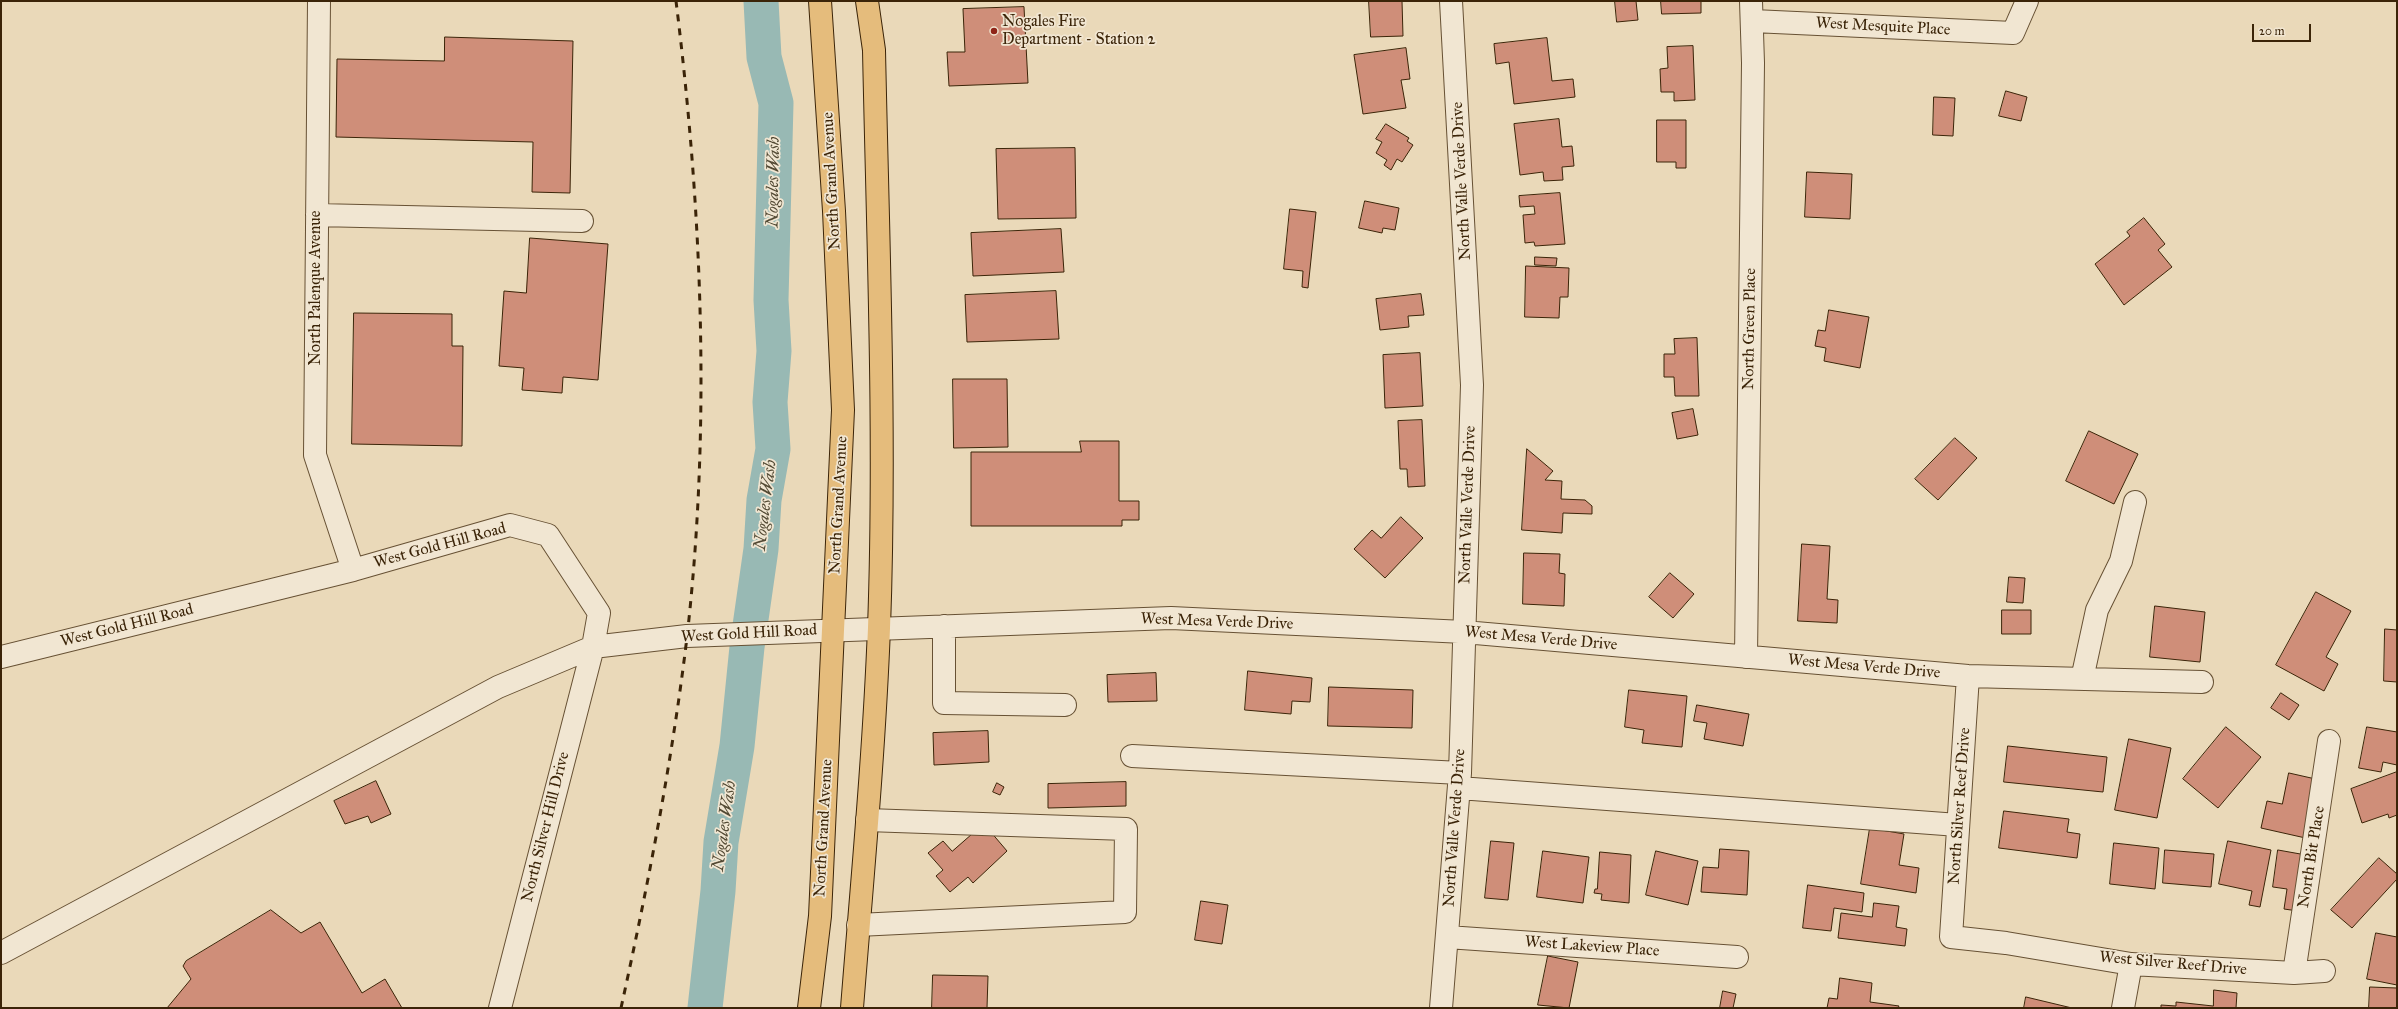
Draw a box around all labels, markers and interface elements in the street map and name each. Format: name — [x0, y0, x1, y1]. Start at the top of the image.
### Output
place label: Nogales Fire Department - Station 2 — [1002, 12, 1155, 50]
street label: West Mesquite Place — [1815, 14, 1951, 40]
scale bar — [2254, 16, 2313, 42]
text: 20 m — [2259, 24, 2285, 38]
marker: Nogales Fire Department - Station 2 — [989, 26, 999, 36]
street label: North Valle Verde Drive — [1448, 101, 1476, 261]
street label: North Grand Avenue — [819, 112, 845, 250]
water label: Nogales Wash — [763, 136, 785, 228]
street label: North Palenque Avenue — [306, 211, 326, 365]
street label: North Green Place — [1739, 268, 1761, 390]
street label: North Valle Verde Drive — [1456, 425, 1480, 585]
street label: North Grand Avenue — [826, 436, 852, 574]
water label: Nogales Wash — [750, 459, 782, 551]
street label: West Gold Hill Road — [372, 519, 508, 573]
street label: West Gold Hill Road — [59, 600, 195, 652]
street label: West Mesa Verde Drive — [1140, 610, 1294, 634]
street label: West Gold Hill Road — [681, 621, 817, 647]
street label: West Mesa Verde Drive — [1464, 623, 1618, 655]
street label: West Mesa Verde Drive — [1787, 651, 1941, 683]
street label: North Silver Reef Drive — [1945, 727, 1975, 885]
street label: North Valle Verde Drive — [1440, 748, 1470, 908]
street label: North Silver Hill Drive — [518, 750, 574, 904]
street label: North Grand Avenue — [811, 759, 837, 897]
water label: Nogales Wash — [709, 780, 741, 872]
street label: North Bit Place — [2294, 805, 2330, 909]
street label: West Lakeview Place — [1524, 933, 1660, 961]
street label: West Silver Reef Drive — [2099, 948, 2247, 980]

